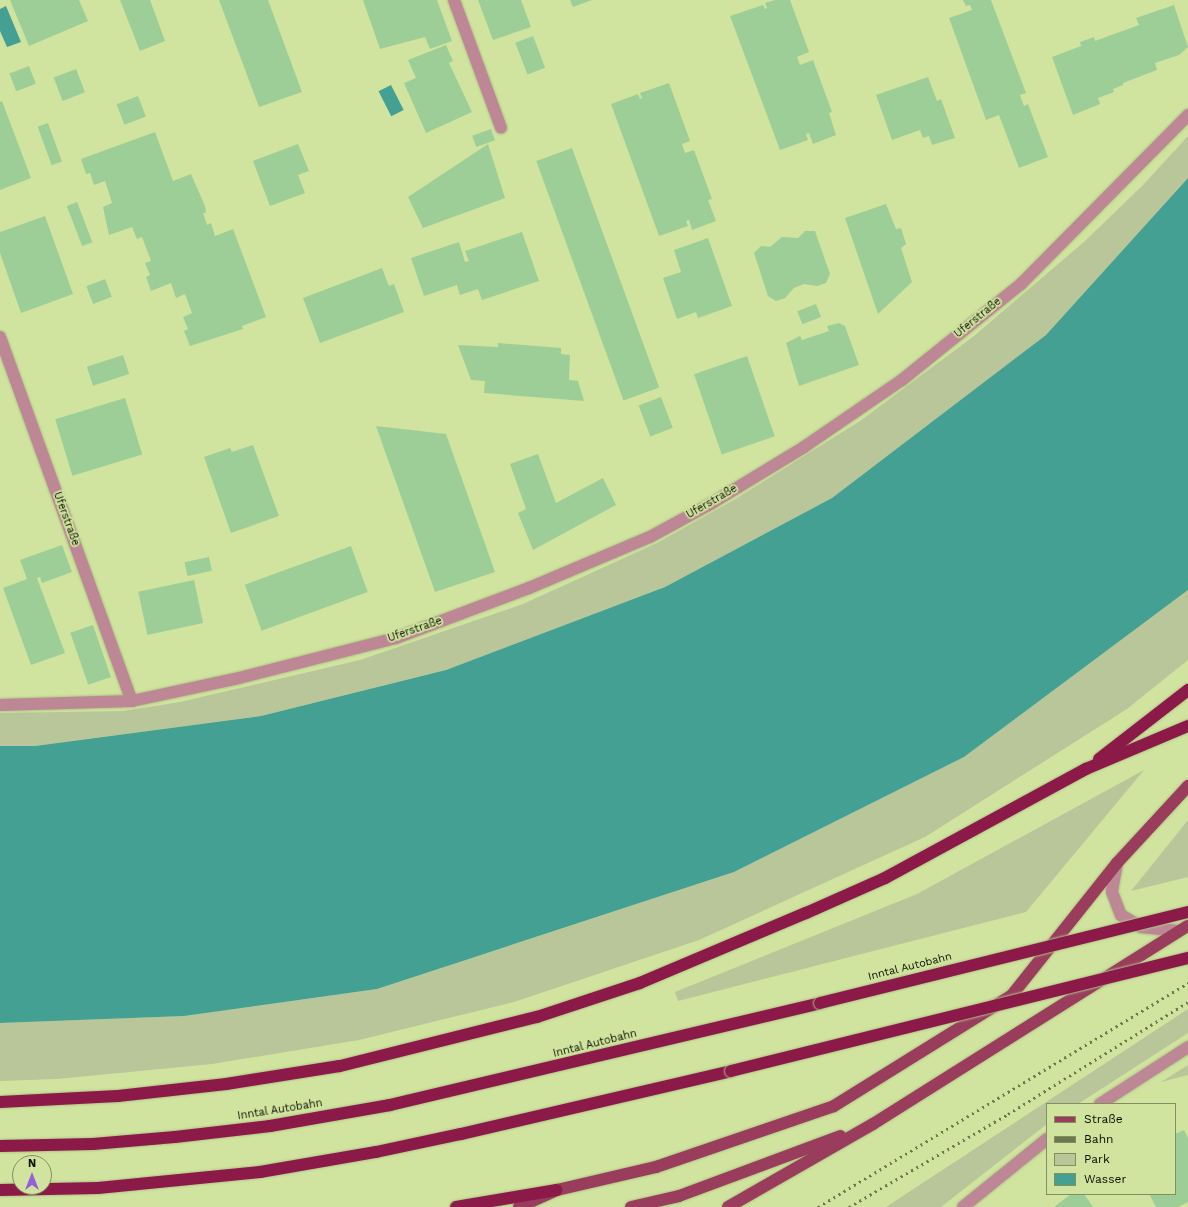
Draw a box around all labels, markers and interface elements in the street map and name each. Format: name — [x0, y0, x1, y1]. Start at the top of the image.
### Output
street label: Uferstraße — [952, 295, 1004, 341]
street label: Uferstraße — [684, 482, 740, 522]
street label: Uferstraße — [50, 490, 82, 548]
street label: Uferstraße — [386, 615, 444, 645]
street label: Inntal Autobahn — [866, 950, 954, 984]
street label: Inntal Autobahn — [551, 1027, 639, 1061]
street label: Inntal Autobahn — [236, 1097, 324, 1123]
legend — [1046, 1103, 1176, 1195]
text: Straße — [1084, 1112, 1123, 1126]
text: Bahn — [1084, 1132, 1113, 1146]
text: Park — [1084, 1152, 1110, 1166]
north arrow — [12, 1155, 52, 1195]
text: N — [28, 1157, 36, 1170]
text: Wasser — [1084, 1172, 1126, 1186]

